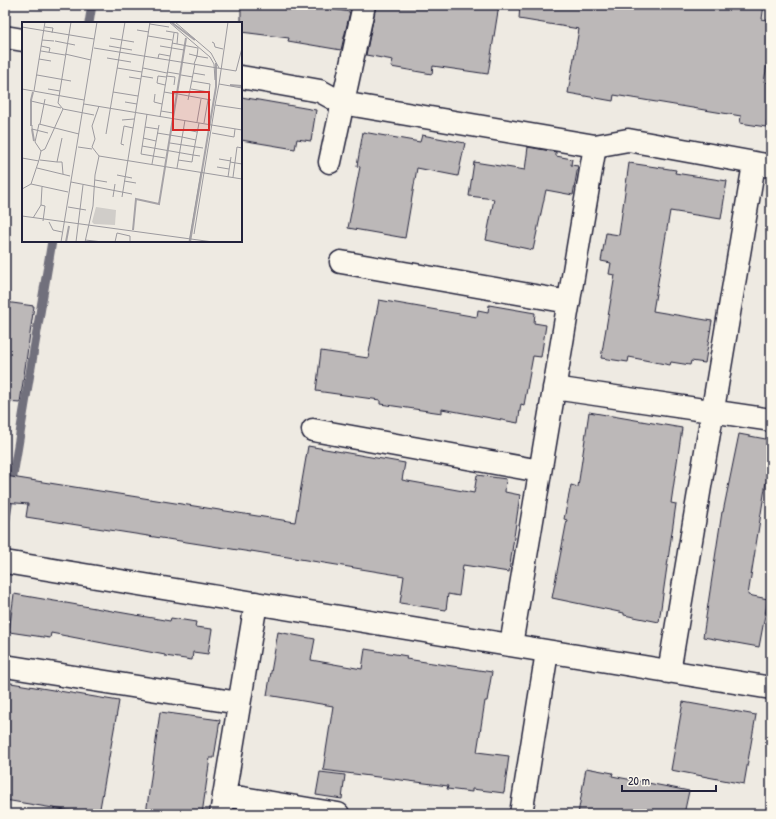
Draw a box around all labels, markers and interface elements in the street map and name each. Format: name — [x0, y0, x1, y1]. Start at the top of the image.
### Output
inset map — [22, 22, 242, 242]
scale bar — [622, 767, 716, 793]
text: 20 m — [628, 772, 650, 789]

